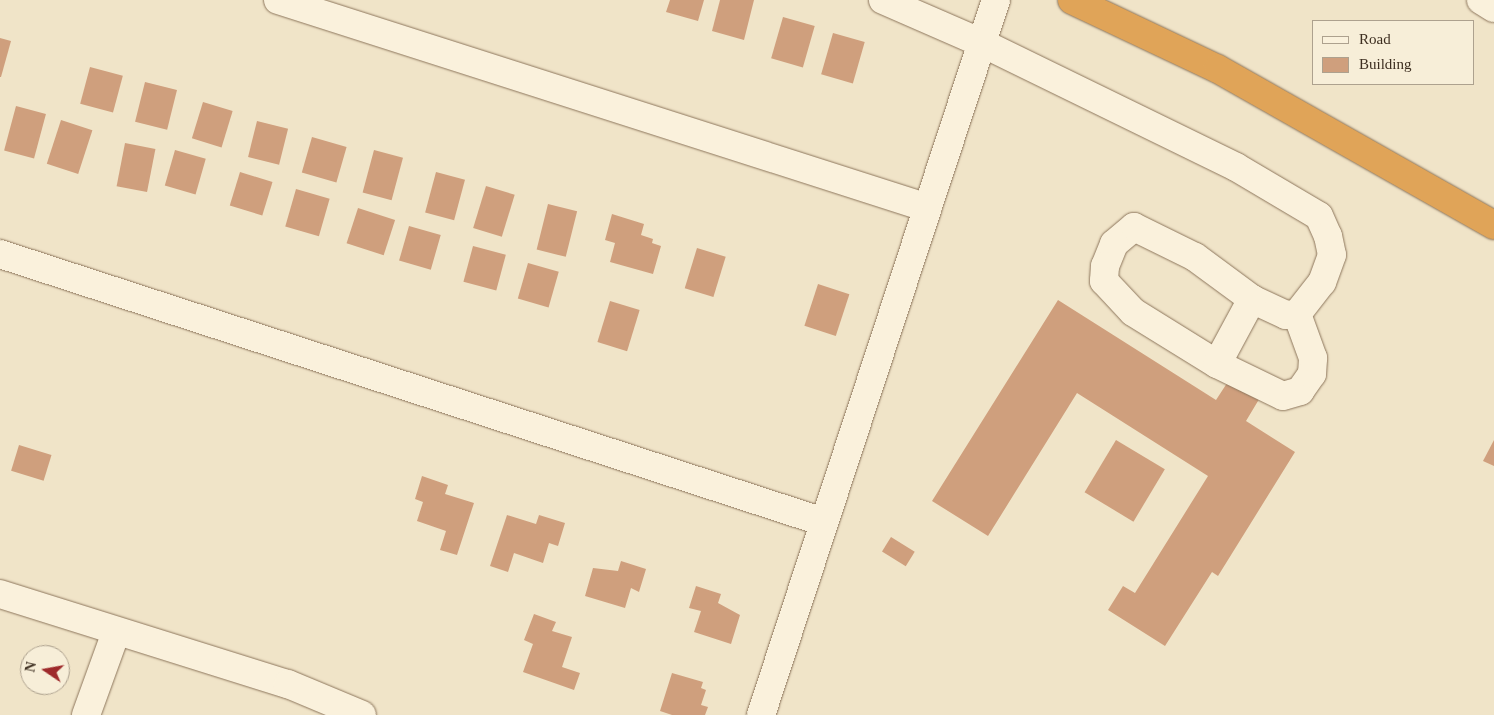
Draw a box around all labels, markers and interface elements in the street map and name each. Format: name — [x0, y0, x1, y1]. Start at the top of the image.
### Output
legend — [1312, 20, 1474, 85]
text: Road — [1359, 31, 1391, 47]
text: Building — [1359, 56, 1412, 72]
north arrow — [20, 645, 70, 695]
text: N — [22, 660, 39, 673]

